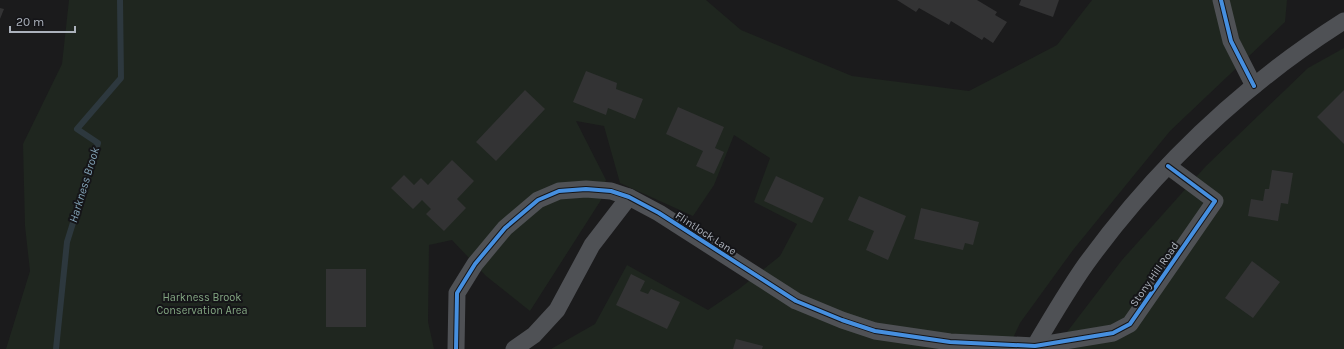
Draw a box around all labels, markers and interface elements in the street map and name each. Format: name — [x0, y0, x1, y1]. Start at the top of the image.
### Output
scale bar — [10, 8, 75, 34]
text: 20 m — [16, 15, 44, 29]
water label: Harkness Brook — [66, 145, 102, 224]
street label: Flintlock Lane — [673, 209, 739, 258]
street label: Stony Hill Road — [1127, 239, 1182, 309]
park label: Harkness Brook Conservation Area — [156, 291, 248, 317]

